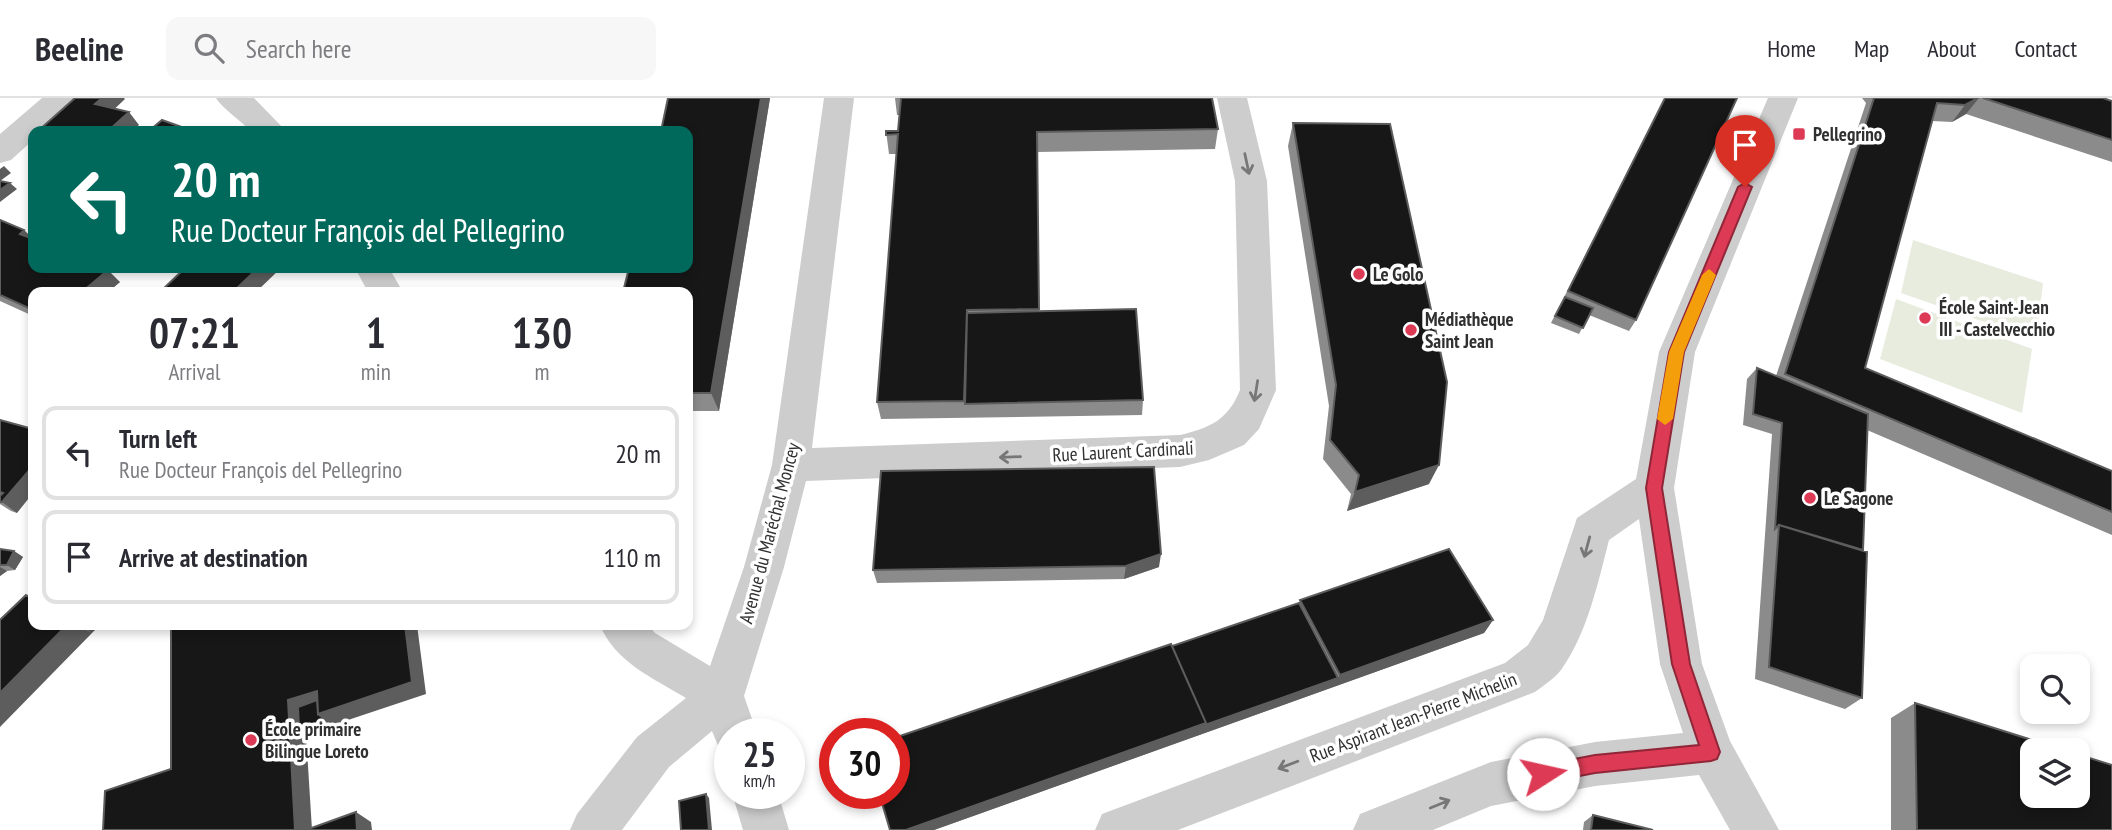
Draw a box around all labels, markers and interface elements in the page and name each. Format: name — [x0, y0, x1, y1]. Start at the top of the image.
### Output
search box — [166, 17, 656, 80]
text: Beeline — [35, 27, 124, 70]
icon: search — [190, 29, 228, 67]
text: Search here — [246, 32, 351, 65]
text: Home — [1767, 33, 1816, 64]
text: Map — [1854, 33, 1889, 64]
text: About — [1927, 33, 1976, 64]
text: Contact — [2014, 33, 2077, 64]
pin — [1715, 115, 1775, 187]
place label: Pellegrino — [1813, 122, 1882, 146]
icon: arrive — [1726, 126, 1764, 164]
marker: Pellegrino — [1791, 126, 1807, 142]
text: 20 m — [171, 147, 260, 211]
one-way arrow — [1241, 152, 1255, 175]
icon: left — [56, 154, 147, 245]
text: Rue Docteur François del Pellegrino — [171, 209, 565, 251]
place label: Le Golo — [1373, 262, 1423, 286]
marker: Le Golo — [1351, 266, 1367, 282]
place label: École Saint-Jean III - Castelvecchio — [1939, 295, 2055, 341]
text: 07:21 — [149, 305, 240, 360]
text: 1 — [366, 305, 386, 360]
text: 130 — [512, 305, 572, 360]
place label: Médiathèque Saint Jean — [1425, 307, 1514, 353]
marker: École Saint-Jean III - Castelvecchio — [1917, 310, 1933, 326]
marker: Médiathèque Saint Jean — [1403, 322, 1419, 338]
text: Arrival — [168, 357, 220, 386]
text: min — [361, 357, 391, 386]
text: m — [534, 357, 549, 386]
one-way arrow — [1249, 379, 1262, 402]
text: Turn left — [119, 422, 197, 455]
icon: left — [60, 434, 98, 472]
street label: Rue Laurent Cardinali — [1052, 435, 1194, 467]
text: 20 m — [615, 437, 661, 470]
street label: Avenue du Maréchal Moncey — [733, 439, 805, 626]
one-way arrow — [999, 450, 1022, 463]
text: Rue Docteur François del Pellegrino — [119, 455, 402, 484]
place label: Le Sagone — [1824, 486, 1893, 510]
marker: Le Sagone — [1802, 490, 1818, 506]
one-way arrow — [1580, 535, 1593, 558]
icon: arrive — [60, 538, 98, 576]
text: Arrive at destination — [119, 541, 308, 574]
text: 110 m — [603, 541, 661, 574]
map controls — [2020, 654, 2090, 808]
button: search — [2020, 654, 2090, 724]
street label: Rue Aspirant Jean-Pierre Michelin — [1306, 666, 1520, 768]
place label: École primaire Bilingue Loreto — [265, 717, 369, 763]
speed limit sign: 30 — [819, 718, 910, 809]
text: 25 — [743, 731, 776, 777]
marker: École primaire Bilingue Loreto — [243, 732, 259, 748]
position arrow — [1506, 737, 1580, 811]
button: layers — [2020, 738, 2090, 808]
one-way arrow — [1278, 760, 1300, 773]
text: km/h — [744, 769, 775, 792]
one-way arrow — [1428, 797, 1450, 810]

